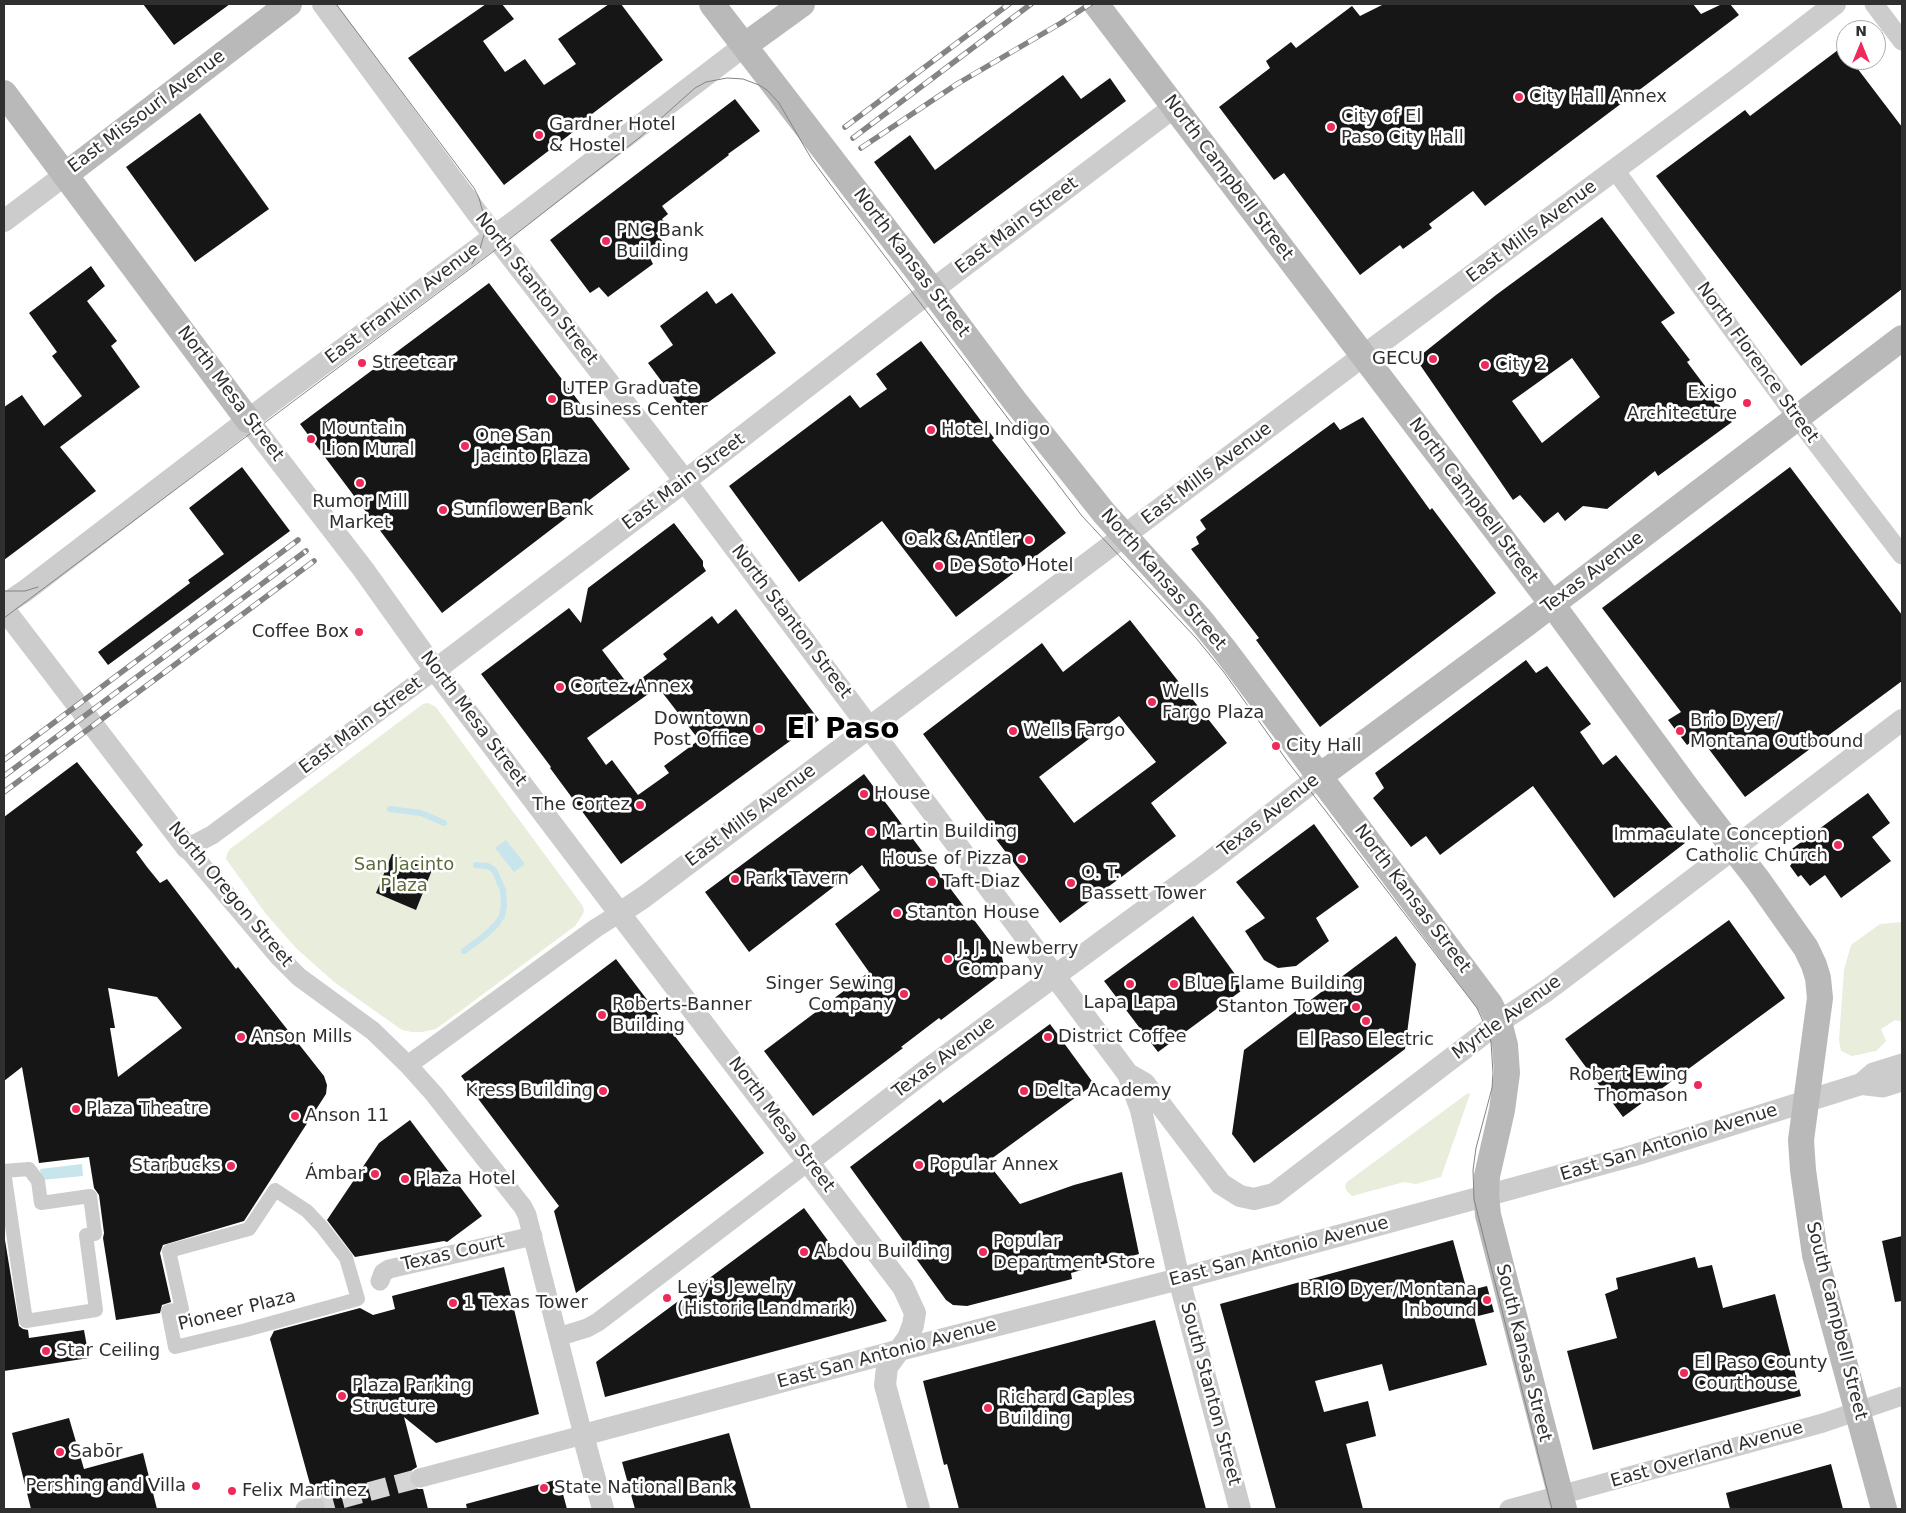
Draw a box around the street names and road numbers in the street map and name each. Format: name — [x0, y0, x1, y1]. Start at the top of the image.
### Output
street label: East Missouri Avenue — [64, 46, 230, 178]
street label: North Campbell Street — [1159, 91, 1297, 265]
street label: East Main Street — [951, 173, 1083, 279]
street label: East Mills Avenue — [1463, 176, 1601, 288]
street label: North Kansas Street — [848, 185, 974, 341]
street label: North Stanton Street — [470, 209, 602, 369]
street label: East Franklin Avenue — [321, 239, 485, 369]
street label: North Florence Street — [1691, 278, 1823, 448]
street label: North Mesa Street — [172, 322, 288, 466]
street label: North Campbell Street — [1404, 414, 1542, 588]
street label: East Mills Avenue — [1138, 418, 1276, 530]
street label: East Main Street — [618, 429, 750, 535]
street label: North Kansas Street — [1096, 505, 1230, 655]
street label: Texas Avenue — [1538, 528, 1648, 618]
street label: North Stanton Street — [726, 541, 856, 703]
street label: North Mesa Street — [415, 647, 531, 791]
street label: East Main Street — [295, 673, 427, 779]
street label: East Mills Avenue — [682, 760, 820, 872]
street label: Texas Avenue — [1214, 770, 1324, 862]
street label: North Oregon Street — [163, 818, 297, 972]
street label: North Kansas Street — [1349, 821, 1475, 977]
street label: Myrtle Avenue — [1448, 971, 1566, 1065]
street label: Texas Avenue — [889, 1013, 999, 1103]
street label: North Mesa Street — [723, 1053, 839, 1197]
street label: East San Antonio Avenue — [1558, 1100, 1780, 1186]
street label: East San Antonio Avenue — [1167, 1212, 1391, 1292]
street label: South Campbell Street — [1801, 1220, 1871, 1422]
street label: Texas Court — [399, 1232, 507, 1276]
street label: South Kansas Street — [1490, 1262, 1556, 1444]
street label: Pioneer Plaza — [176, 1286, 298, 1336]
street label: South Stanton Street — [1175, 1300, 1245, 1488]
street label: East San Antonio Avenue — [775, 1314, 999, 1394]
street label: East Overland Avenue — [1608, 1417, 1806, 1493]

